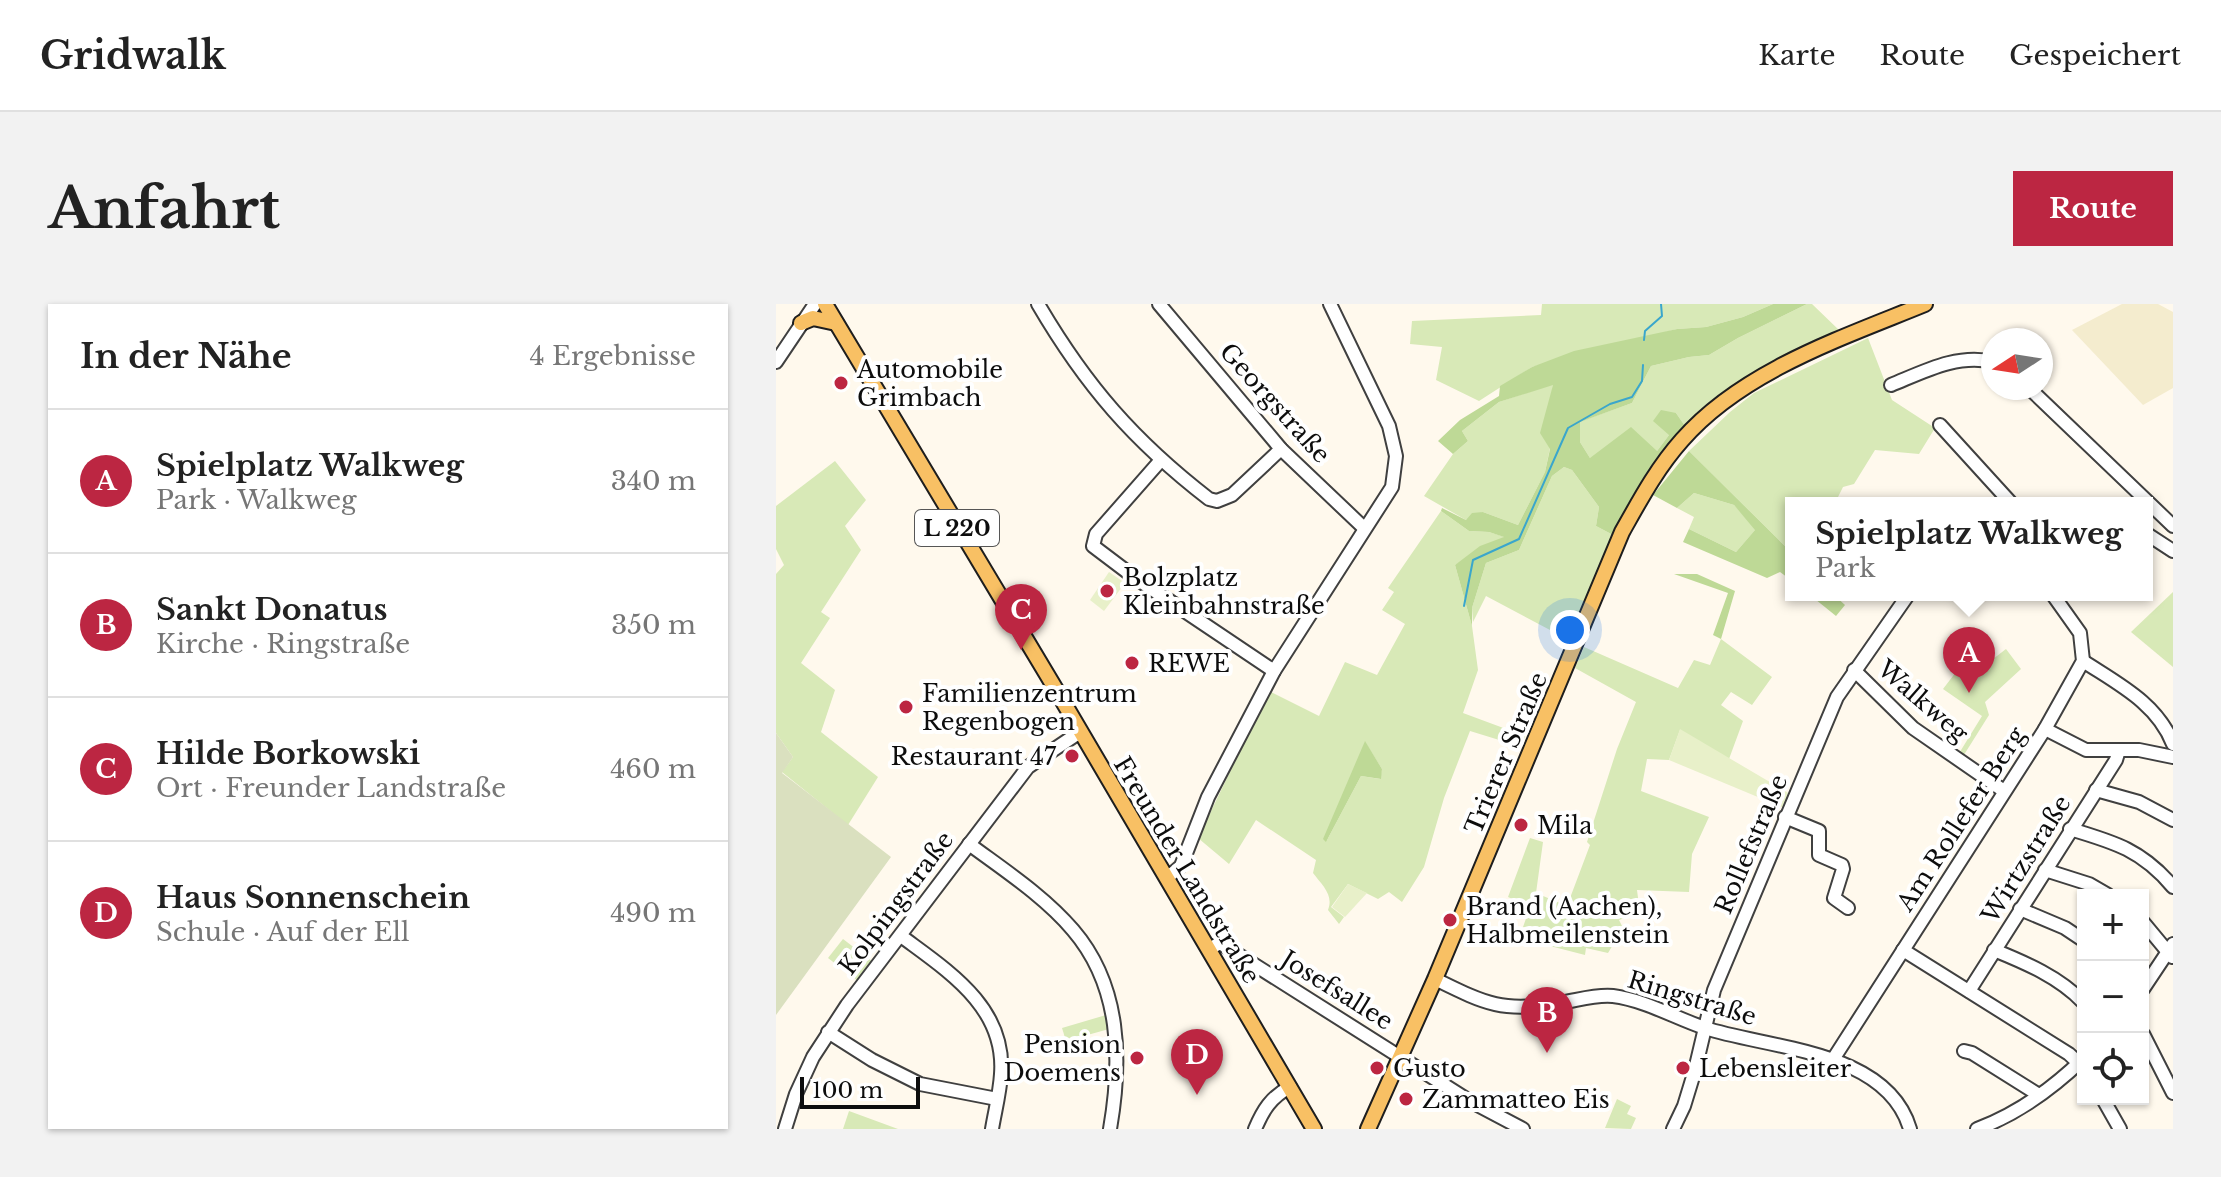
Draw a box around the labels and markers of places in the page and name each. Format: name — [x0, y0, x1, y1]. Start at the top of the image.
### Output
place label: Automobile Grimbach — [856, 355, 1003, 412]
marker: Automobile Grimbach — [832, 374, 850, 392]
place label: Bolzplatz Kleinbahnstraße — [1123, 563, 1325, 620]
marker: Bolzplatz Kleinbahnstraße — [1098, 582, 1116, 600]
pin: C — [995, 584, 1047, 650]
pin: A — [1943, 627, 1995, 693]
place label: REWE — [1148, 649, 1230, 678]
marker: REWE — [1123, 654, 1141, 672]
place label: Familienzentrum Regenbogen — [922, 679, 1137, 736]
marker: Familienzentrum Regenbogen — [897, 698, 915, 716]
place label: Restaurant 47 — [891, 742, 1057, 771]
marker: Restaurant 47 — [1063, 747, 1081, 765]
place label: Mila — [1537, 811, 1593, 840]
marker: Mila — [1512, 816, 1530, 834]
place label: Brand (Aachen), Halbmeilenstein — [1466, 892, 1669, 949]
marker: Brand (Aachen), Halbmeilenstein — [1441, 911, 1459, 929]
pin: B — [1521, 987, 1573, 1053]
pin: D — [1171, 1029, 1223, 1095]
place label: Pension Doemens — [1003, 1030, 1121, 1087]
marker: Pension Doemens — [1128, 1049, 1146, 1067]
place label: Gusto — [1393, 1054, 1466, 1083]
place label: Lebensleiter — [1699, 1054, 1852, 1083]
marker: Gusto — [1368, 1059, 1386, 1077]
marker: Lebensleiter — [1674, 1059, 1692, 1077]
place label: Zammatteo Eis — [1422, 1085, 1610, 1114]
marker: Zammatteo Eis — [1397, 1090, 1415, 1108]

